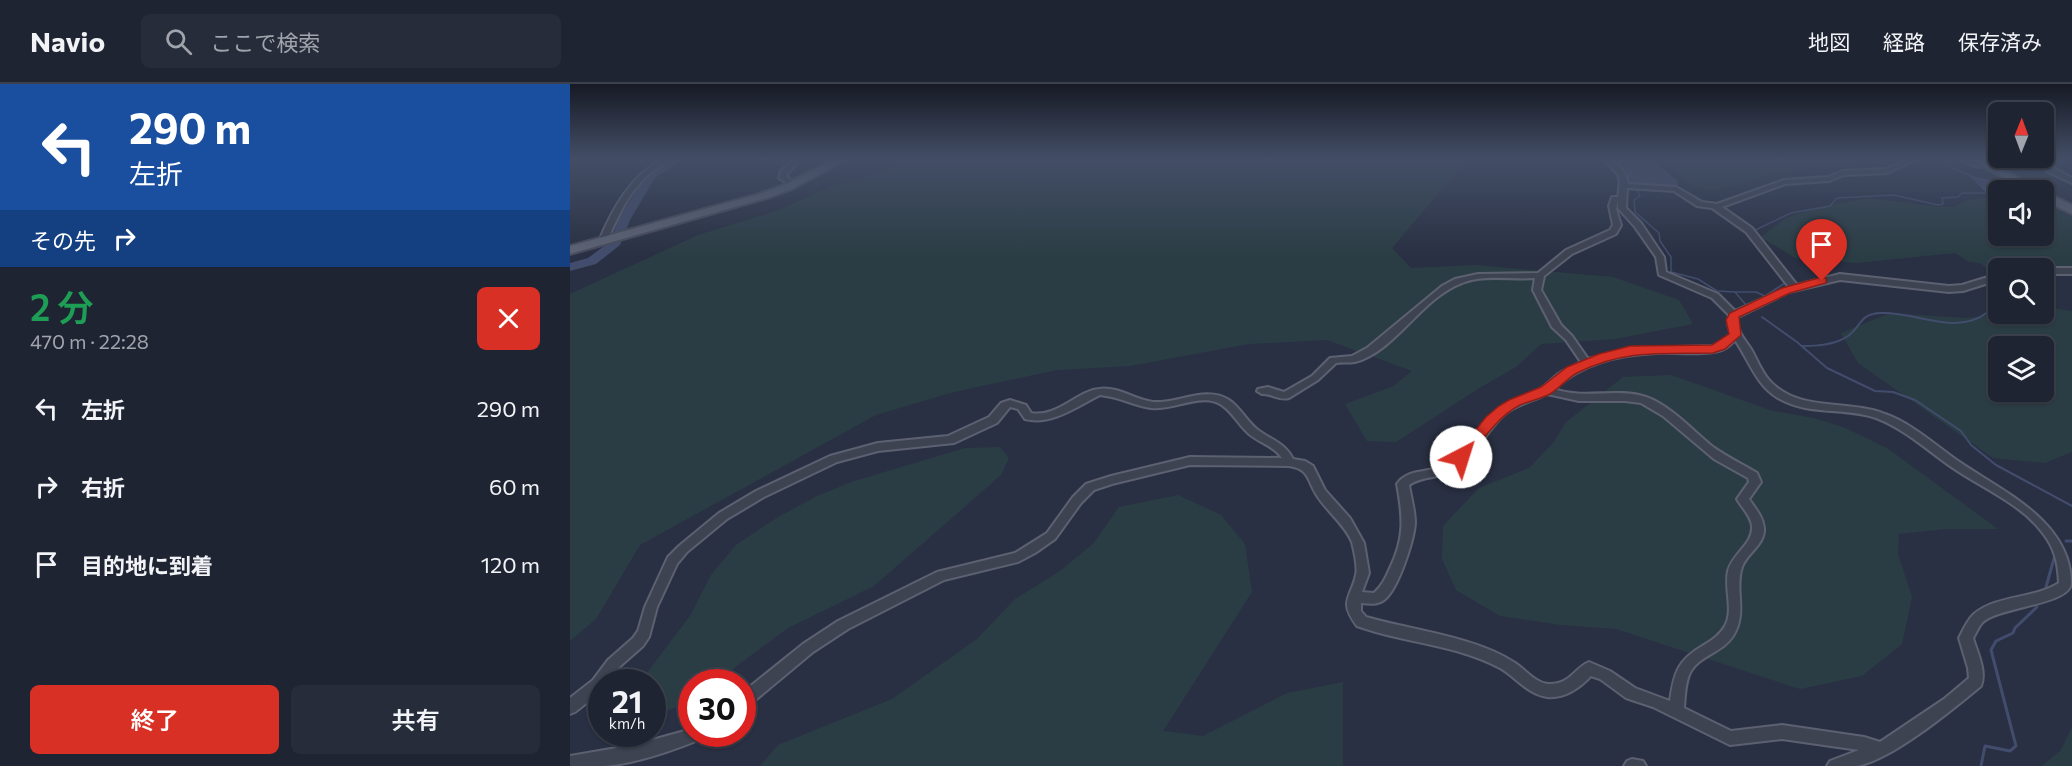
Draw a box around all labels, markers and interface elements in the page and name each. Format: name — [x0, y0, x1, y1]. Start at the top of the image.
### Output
search box — [141, 14, 561, 68]
text: Navio — [30, 24, 105, 58]
icon: search — [162, 25, 195, 58]
text: ここで検索 — [210, 29, 320, 56]
text: 地図 — [1808, 29, 1850, 54]
text: 経路 — [1883, 29, 1925, 54]
text: 保存済み — [1958, 29, 2042, 54]
text: 290 m — [129, 101, 251, 153]
north arrow — [1988, 102, 2054, 168]
map controls — [1988, 102, 2054, 402]
icon: left — [30, 108, 108, 186]
text: 左折 — [129, 157, 183, 190]
button: sound — [1988, 180, 2054, 246]
pin — [1796, 219, 1847, 281]
icon: right — [108, 222, 141, 255]
text: その先 — [30, 227, 96, 254]
icon: arrive — [1805, 228, 1838, 261]
button: search — [1988, 258, 2054, 324]
text: 2 分 — [30, 284, 93, 328]
button: close — [477, 287, 540, 350]
text: 470 m · 22:28 — [30, 329, 149, 353]
button: layers — [1988, 336, 2054, 402]
icon: left — [30, 392, 63, 425]
text: 290 m — [477, 395, 540, 422]
text: 左折 — [81, 396, 125, 423]
position arrow — [1429, 425, 1493, 489]
icon: right — [30, 470, 63, 503]
text: 60 m — [489, 473, 540, 500]
text: 右折 — [81, 474, 125, 501]
icon: arrive — [30, 548, 63, 581]
text: 120 m — [481, 551, 540, 578]
text: 目的地に到着 — [81, 552, 213, 579]
speed limit sign: 30 — [678, 669, 756, 747]
text: 21 — [612, 682, 642, 719]
button: 終了 — [30, 685, 279, 754]
button: 共有 — [291, 685, 540, 754]
text: km/h — [609, 714, 645, 732]

